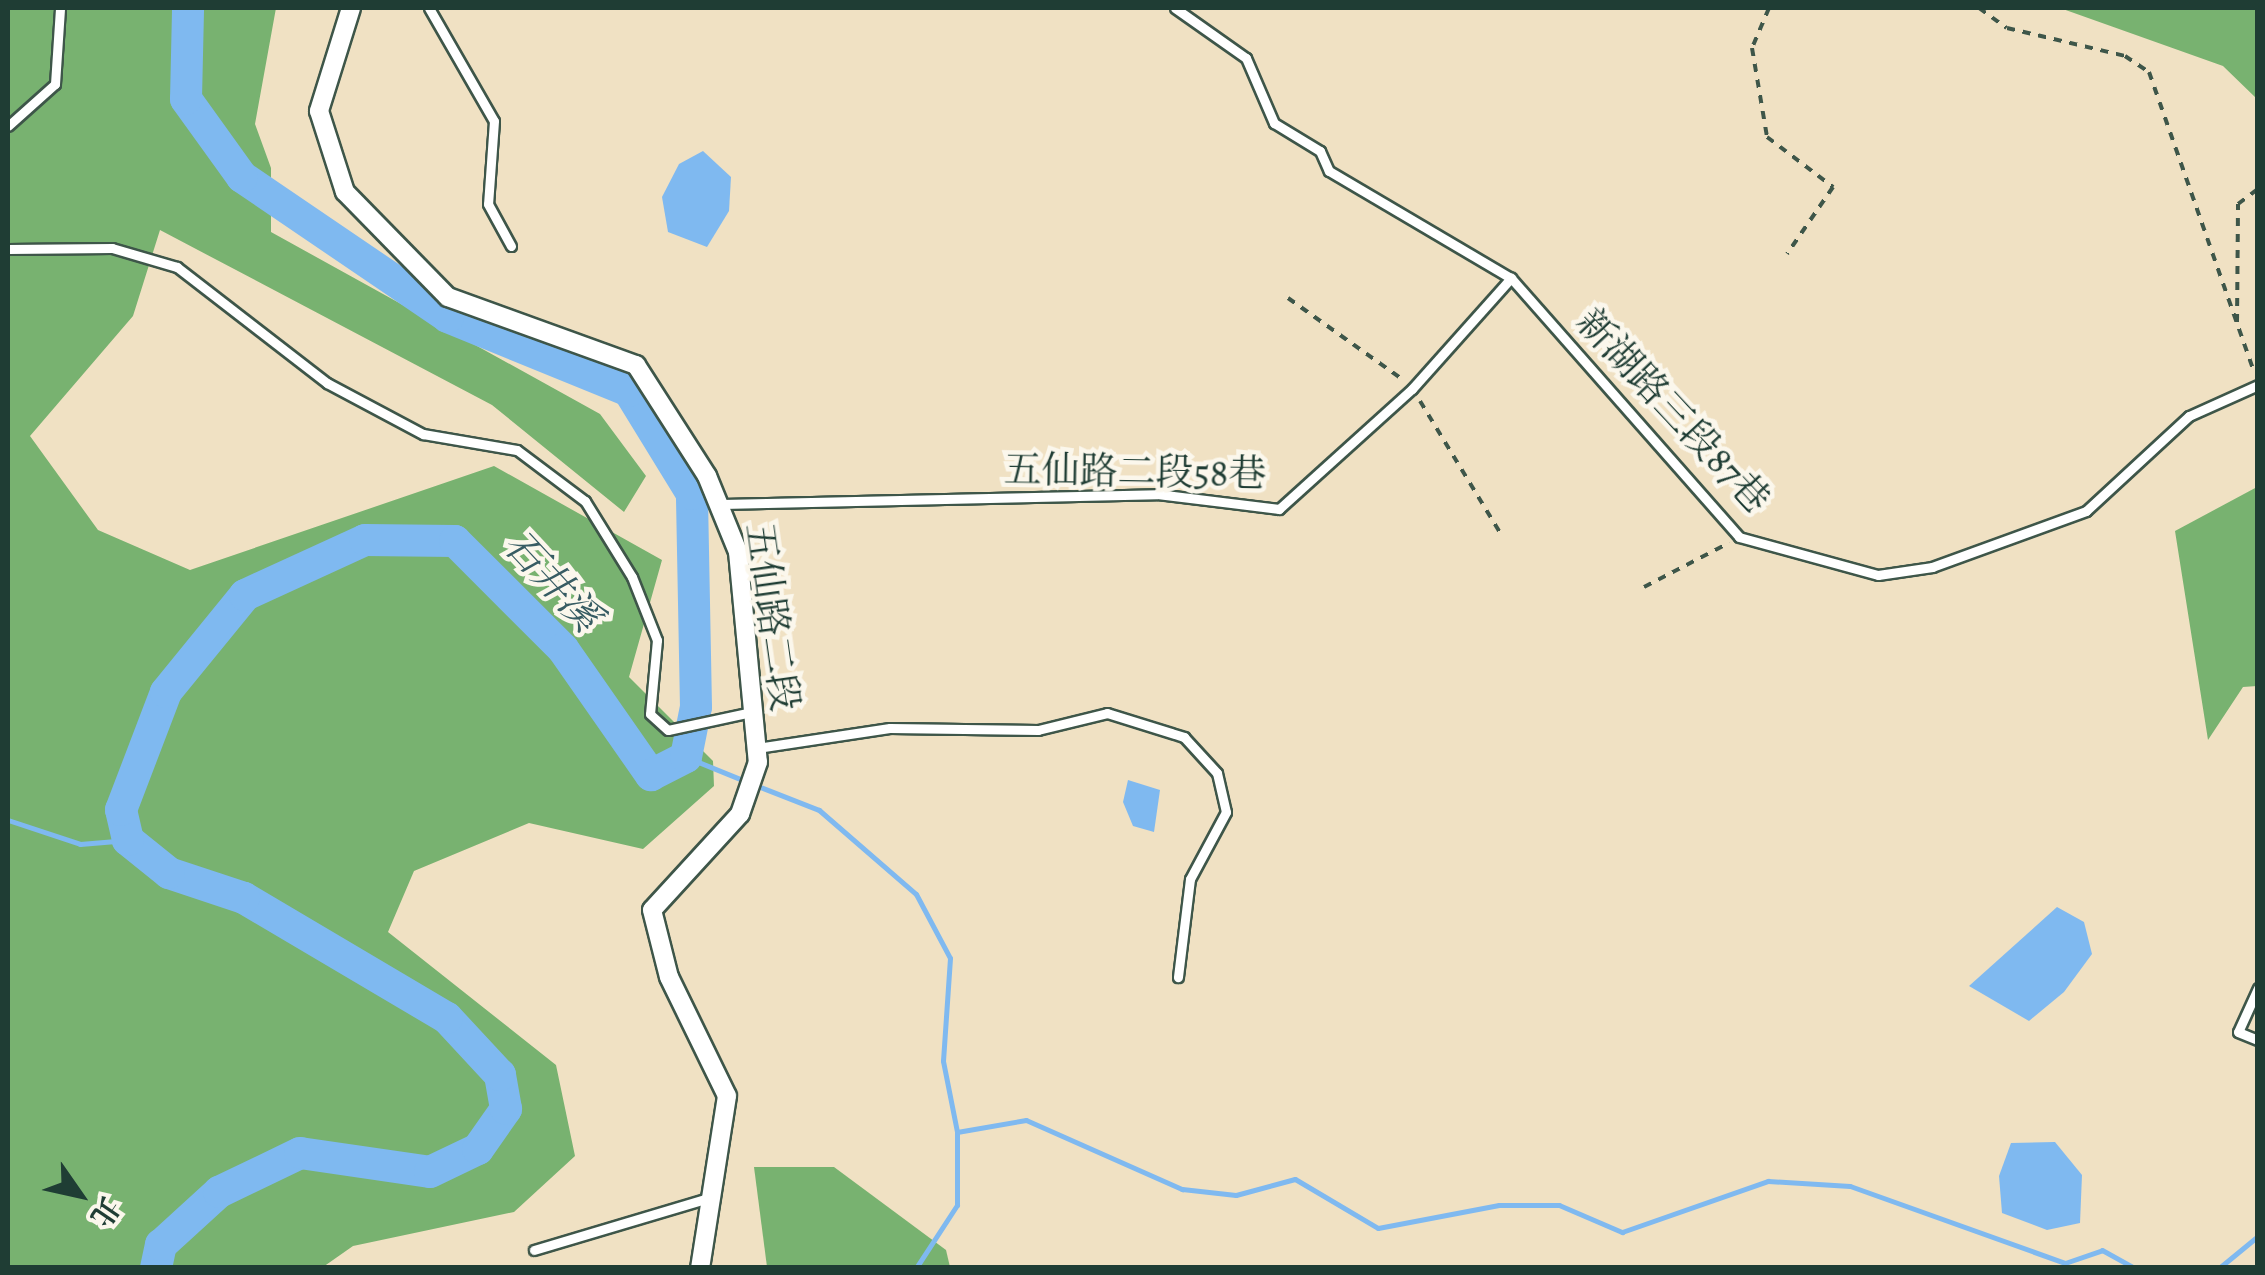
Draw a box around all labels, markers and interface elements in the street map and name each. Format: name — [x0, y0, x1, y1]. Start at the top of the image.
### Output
street label: 新湖路三段87巷 — [1567, 300, 1779, 522]
street label: 五仙路二段58巷 — [1003, 447, 1267, 497]
street label: 五仙路二段 — [736, 520, 808, 714]
water label: 石井溪 — [494, 521, 610, 641]
north arrow — [30, 1145, 130, 1245]
text: 北 — [81, 1190, 128, 1234]

